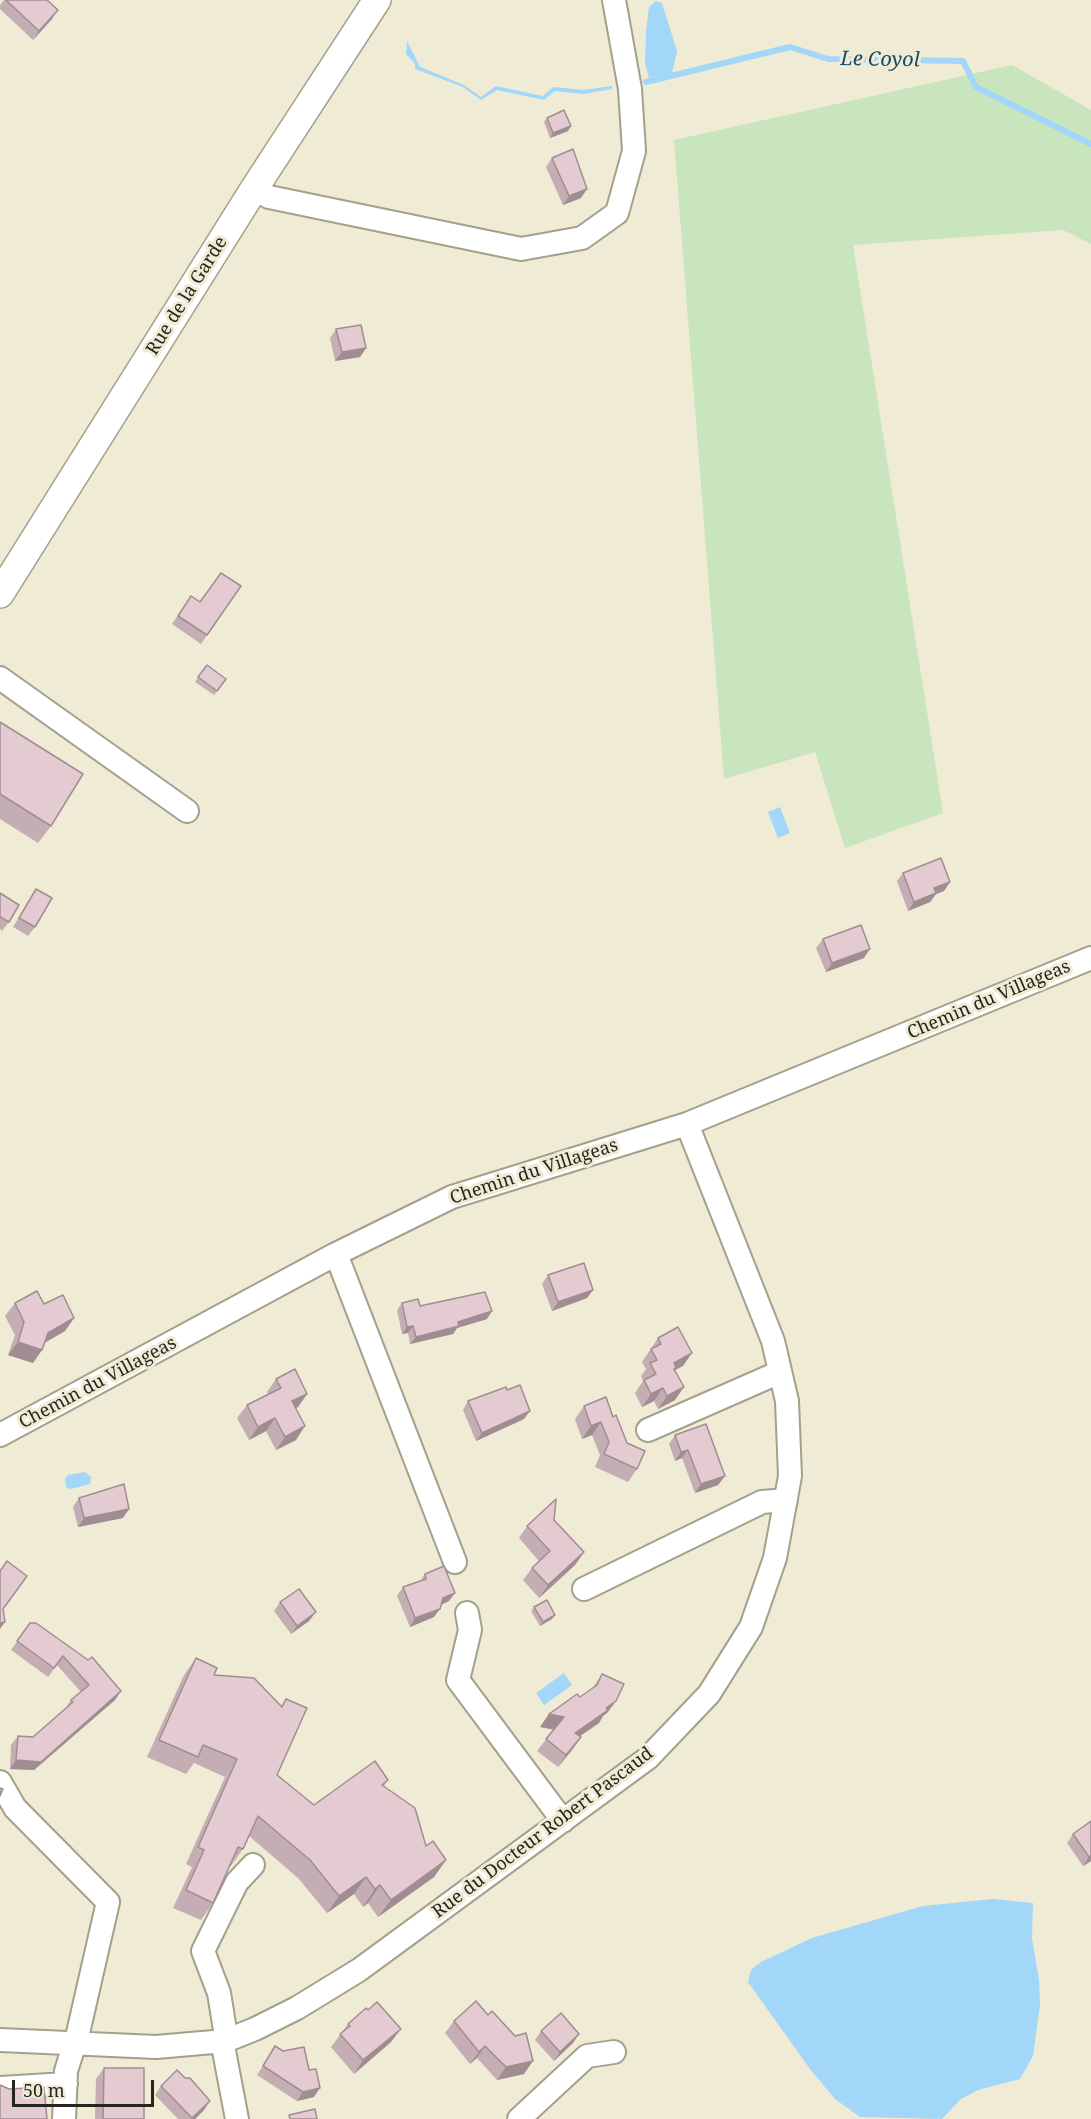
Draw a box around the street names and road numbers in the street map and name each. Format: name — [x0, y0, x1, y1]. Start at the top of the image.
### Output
street label: Rue de la Garde — [142, 233, 232, 359]
street label: Chemin du Villageas — [904, 956, 1074, 1044]
street label: Chemin du Villageas — [447, 1135, 621, 1209]
street label: Chemin du Villageas — [16, 1332, 180, 1434]
street label: Rue du Docteur Robert Pascaud — [428, 1743, 658, 1923]

